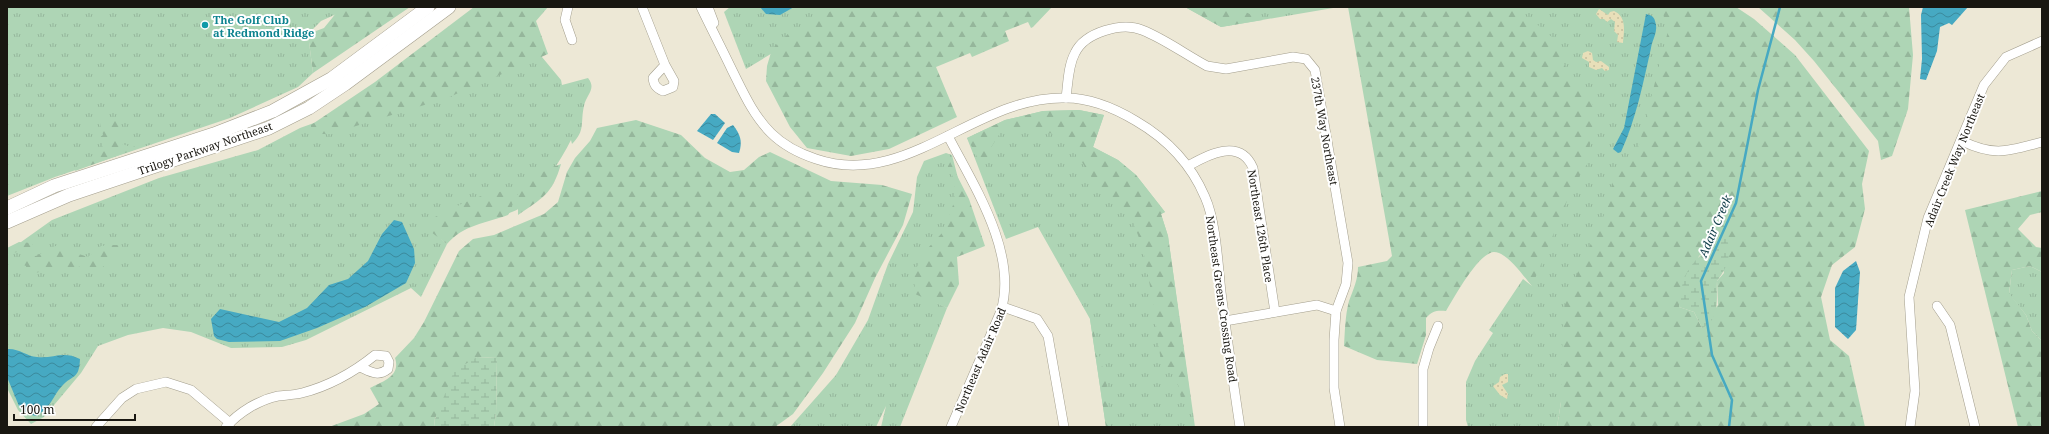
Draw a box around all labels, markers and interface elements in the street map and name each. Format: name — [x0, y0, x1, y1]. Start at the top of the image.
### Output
place label: The Golf Club at Redmond Ridge — [213, 12, 314, 40]
marker: The Golf Club at Redmond Ridge — [200, 20, 210, 30]
street label: 237th Way Northeast — [1308, 76, 1342, 186]
street label: Adair Creek Way Northeast — [1920, 91, 1988, 229]
street label: Trilogy Parkway Northeast — [136, 118, 274, 178]
street label: Northeast 126th Place — [1245, 168, 1277, 284]
water label: Adair Creek — [1694, 191, 1736, 261]
street label: Northeast Greens Crossing Road — [1203, 215, 1241, 384]
street label: Northeast Adair Road — [951, 305, 1009, 415]
scale bar — [14, 396, 135, 422]
text: 100 m — [20, 401, 55, 418]

